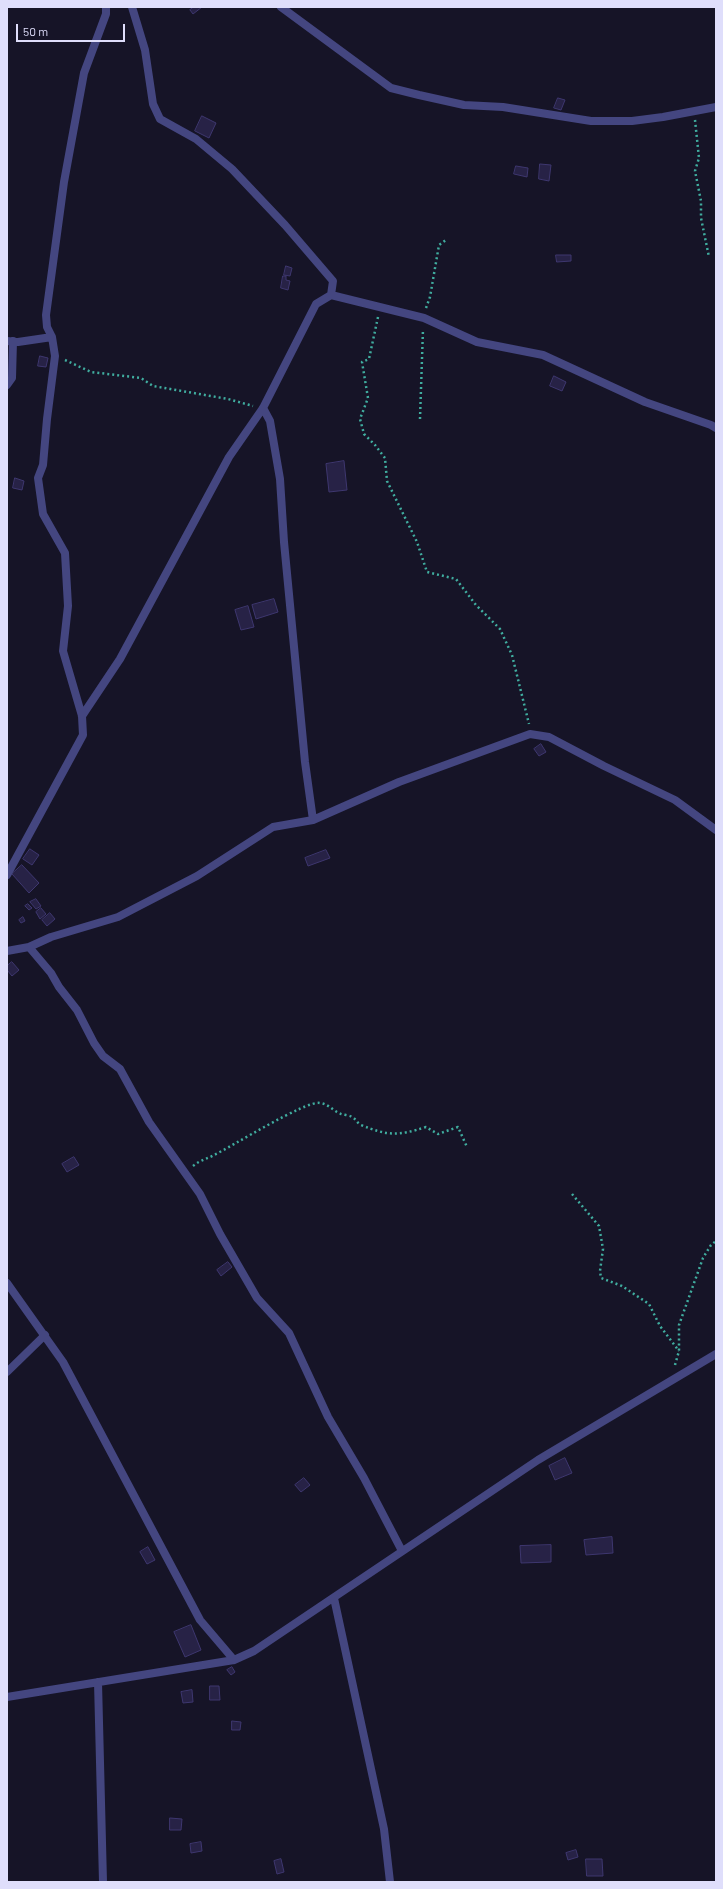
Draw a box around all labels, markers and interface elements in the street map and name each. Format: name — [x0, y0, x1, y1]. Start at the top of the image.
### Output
scale bar — [18, 16, 127, 42]
text: 50 m — [23, 24, 48, 38]

